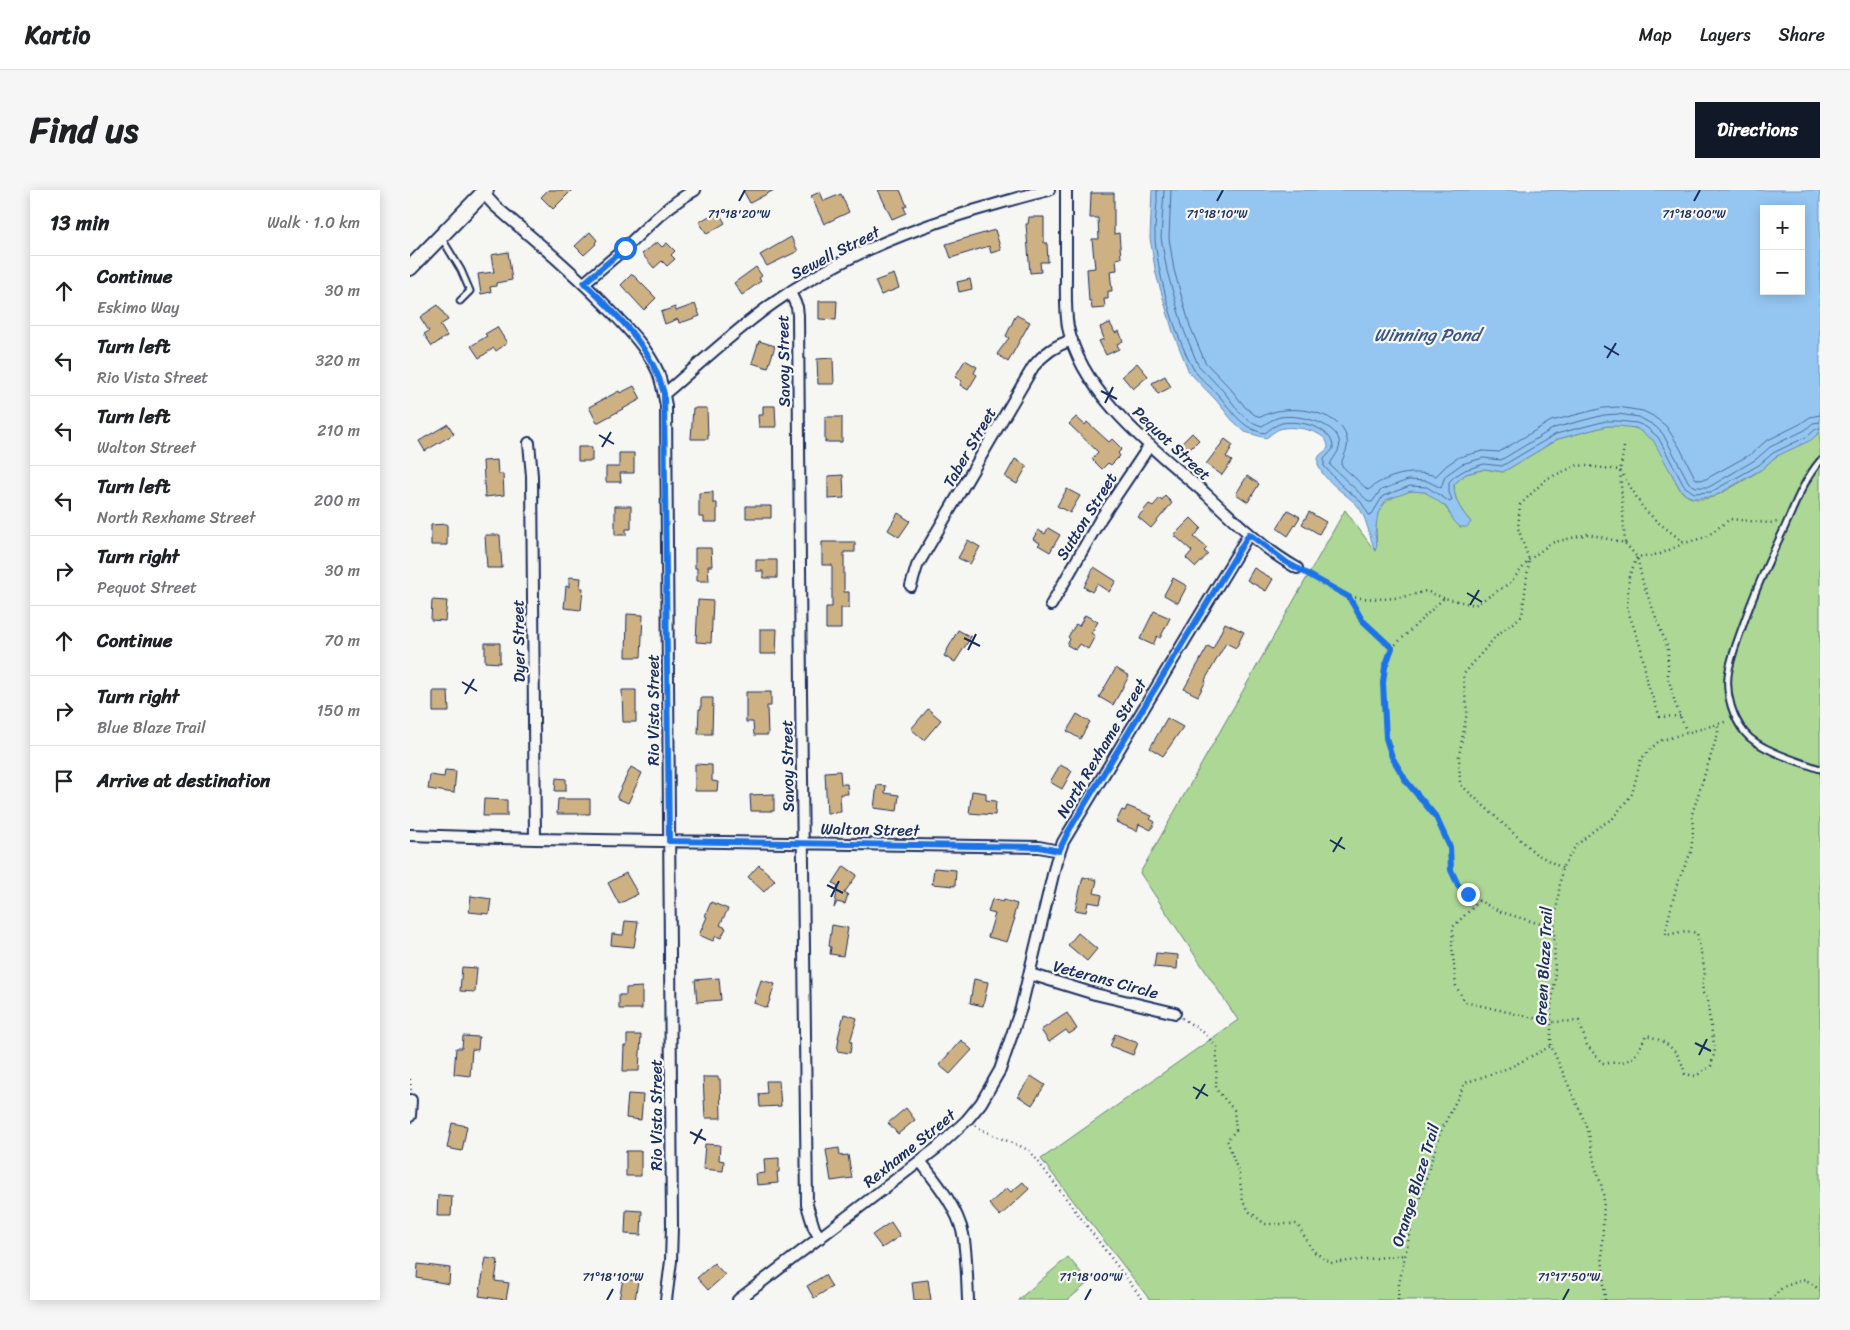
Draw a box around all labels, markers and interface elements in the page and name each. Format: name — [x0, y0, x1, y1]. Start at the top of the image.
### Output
text: Kartio — [25, 14, 90, 56]
text: Map — [1639, 19, 1672, 51]
text: Layers — [1700, 19, 1751, 51]
text: Share — [1779, 19, 1825, 51]
text: Find us — [30, 99, 138, 161]
button: Directions — [1695, 102, 1820, 158]
text: 71°18'20"W — [708, 203, 771, 225]
text: 71°18'10"W — [1187, 203, 1248, 225]
text: 71°18'00"W — [1662, 203, 1726, 225]
text: 13 min — [50, 204, 109, 242]
map controls — [1760, 205, 1805, 295]
button: + — [1760, 205, 1805, 250]
text: Walk · 1.0 km — [267, 208, 360, 237]
street label: Sewell Street — [785, 217, 886, 287]
route start — [614, 237, 637, 260]
button: − — [1760, 250, 1805, 295]
text: Continue — [97, 260, 173, 293]
text: 30 m — [325, 276, 360, 305]
icon: ahead — [50, 277, 78, 305]
text: Eskimo Way — [97, 293, 179, 322]
street label: Savoy Street — [768, 315, 799, 407]
water label: Winning Pond — [1374, 319, 1484, 351]
text: Turn left — [97, 330, 170, 363]
text: 320 m — [315, 346, 360, 375]
icon: left — [50, 347, 78, 375]
text: Rio Vista Street — [97, 363, 208, 392]
street label: Pequot Street — [1125, 399, 1218, 488]
text: Turn left — [97, 400, 170, 433]
street label: Taber Street — [935, 401, 1004, 493]
text: 210 m — [317, 416, 360, 445]
icon: left — [50, 417, 78, 445]
text: Walton Street — [97, 433, 196, 462]
street label: Sutton Street — [1048, 466, 1125, 566]
text: Turn left — [97, 470, 170, 503]
text: 200 m — [314, 486, 360, 515]
icon: left — [50, 487, 78, 515]
text: North Rexhame Street — [97, 503, 256, 532]
text: Turn right — [97, 540, 179, 573]
text: 30 m — [325, 556, 360, 585]
icon: right — [50, 557, 78, 585]
text: Pequot Street — [97, 573, 197, 602]
street label: Dyer Street — [503, 599, 534, 683]
text: Continue — [97, 624, 173, 657]
text: 70 m — [324, 626, 360, 655]
icon: ahead — [50, 627, 78, 655]
street label: Rio Vista Street — [639, 654, 668, 766]
street label: North Rexhame Street — [1048, 672, 1155, 824]
text: Turn right — [97, 680, 179, 713]
text: 150 m — [317, 696, 360, 725]
icon: right — [50, 697, 78, 725]
text: Blue Blaze Trail — [97, 713, 206, 742]
street label: Savoy Street — [772, 720, 803, 812]
text: Arrive at destination — [97, 764, 270, 797]
icon: arrive — [50, 767, 78, 795]
street label: Walton Street — [820, 814, 920, 845]
route end — [1457, 883, 1480, 906]
street label: Green Blaze Trail — [1526, 906, 1561, 1026]
street label: Veterans Circle — [1050, 951, 1162, 1007]
street label: Rio Vista Street — [642, 1059, 671, 1171]
street label: Rexhame Street — [856, 1101, 963, 1195]
street label: Orange Blaze Trail — [1383, 1119, 1448, 1251]
text: 71°18'10"W — [583, 1266, 644, 1288]
text: 71°18'00"W — [1059, 1266, 1123, 1288]
text: 71°17'50"W — [1538, 1266, 1601, 1288]

